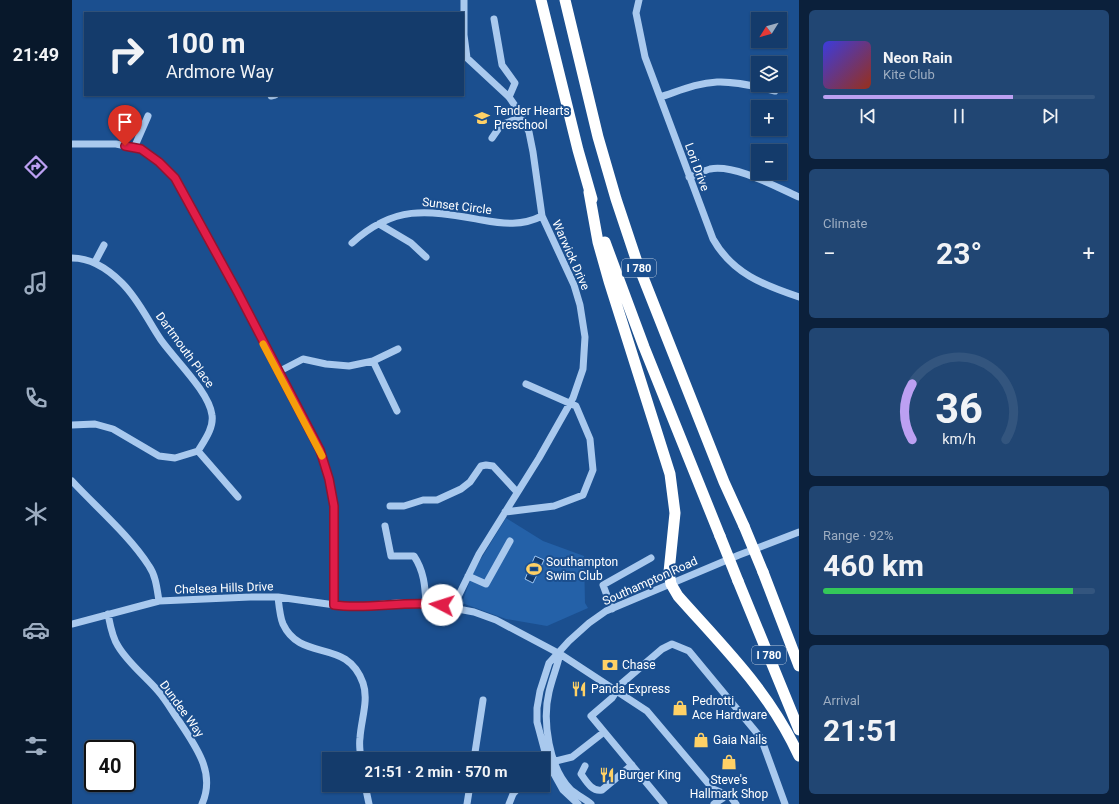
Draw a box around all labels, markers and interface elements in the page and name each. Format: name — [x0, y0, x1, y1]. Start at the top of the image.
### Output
north arrow — [751, 12, 787, 48]
map controls — [751, 12, 787, 180]
text: 100 m — [166, 27, 245, 60]
icon: right — [100, 28, 152, 80]
text: 21:49 — [13, 44, 59, 65]
text: Neon Rain — [883, 49, 952, 67]
button: layers — [751, 56, 787, 92]
text: Ardmore Way — [166, 61, 274, 82]
text: Kite Club — [883, 67, 935, 82]
button: + — [751, 100, 787, 136]
place label: Tender Hearts Preschool — [494, 104, 570, 132]
pin — [108, 105, 142, 146]
icon: previous — [857, 105, 879, 127]
icon: pause — [948, 105, 970, 127]
icon: next — [1039, 105, 1061, 127]
school or university icon: Tender Hearts Preschool — [473, 109, 491, 127]
icon: arrive — [114, 111, 136, 133]
street label: Lori Drive — [682, 141, 712, 193]
button: − — [751, 144, 787, 180]
icon: directions — [22, 153, 50, 181]
street label: Sunset Circle — [421, 195, 493, 217]
text: Climate — [823, 216, 867, 231]
street label: Warwick Drive — [549, 218, 593, 292]
text: 23° — [936, 236, 982, 271]
text: − — [823, 241, 836, 266]
text: + — [1083, 241, 1095, 266]
road number: I 780 — [622, 259, 656, 277]
icon: music — [22, 269, 50, 297]
street label: Dartmouth Place — [153, 310, 217, 390]
icon: phone — [22, 384, 50, 412]
text: 36 — [935, 384, 983, 433]
text: km/h — [942, 431, 976, 447]
icon: climate — [22, 500, 50, 528]
text: Range · 92% — [823, 528, 893, 543]
text: 460 km — [823, 548, 924, 583]
street label: Southampton Road — [600, 554, 700, 608]
place label: Southampton Swim Club — [546, 555, 618, 583]
sports icon: Southampton Swim Club — [525, 560, 543, 578]
street label: Chelsea Hills Drive — [174, 579, 274, 597]
position arrow — [421, 584, 463, 626]
icon: car — [22, 616, 50, 644]
road number: I 780 — [752, 646, 786, 664]
bank icon: Chase — [601, 656, 619, 674]
place label: Chase — [622, 658, 656, 672]
street label: Dundee Way — [157, 678, 207, 740]
restaurant icon: Panda Express — [570, 680, 588, 698]
place label: Panda Express — [591, 682, 670, 696]
text: Arrival — [823, 693, 860, 708]
place label: Pedrotti Ace Hardware — [692, 694, 767, 722]
shop icon: Pedrotti Ace Hardware — [671, 699, 689, 717]
text: 21:51 — [823, 713, 900, 748]
shop icon: Gaia Nails — [692, 731, 710, 749]
icon: filters — [22, 732, 50, 760]
place label: Gaia Nails — [713, 733, 767, 747]
speed limit sign: 40 — [84, 740, 136, 792]
shop icon: Steve's Hallmark Shop — [720, 753, 738, 771]
text: 21:51 · 2 min · 570 m — [365, 763, 507, 781]
restaurant icon: Burger King — [598, 766, 616, 784]
place label: Burger King — [619, 768, 681, 782]
place label: Steve's Hallmark Shop — [690, 773, 768, 801]

